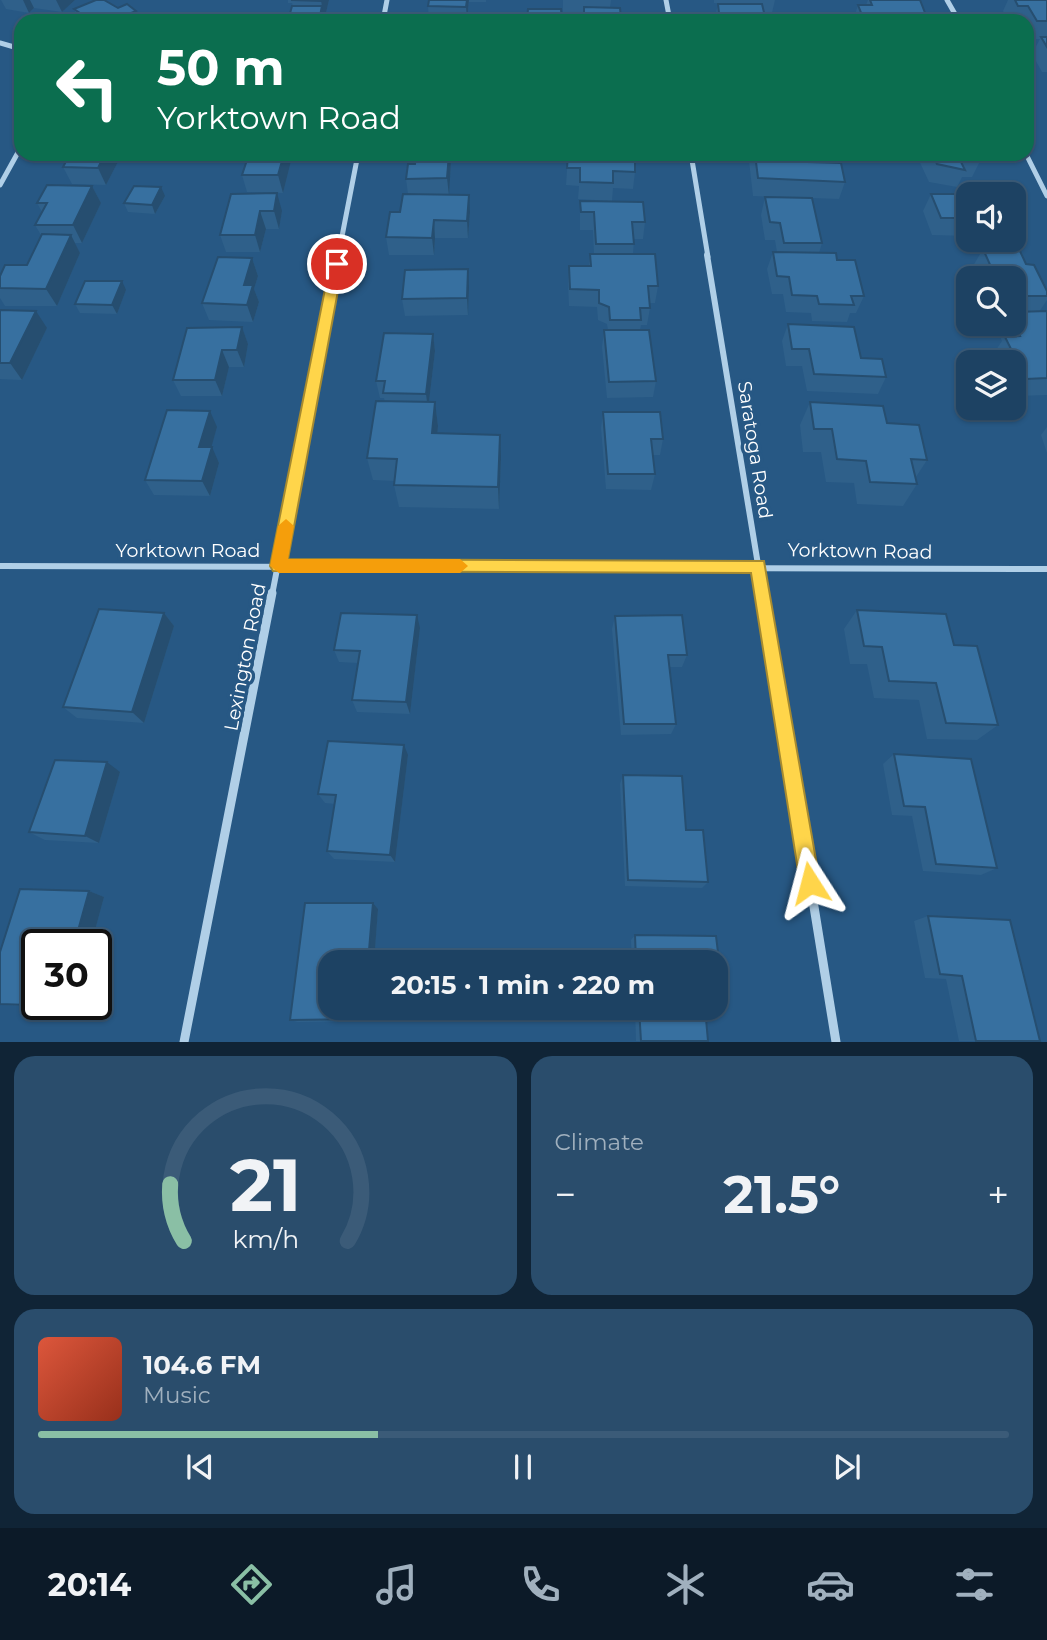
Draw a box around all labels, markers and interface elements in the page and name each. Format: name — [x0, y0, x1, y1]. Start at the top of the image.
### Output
text: 50 m — [157, 38, 285, 97]
icon: left — [42, 42, 133, 133]
text: Yorktown Road — [157, 98, 401, 137]
map controls — [956, 182, 1026, 420]
button: sound — [956, 182, 1026, 252]
pin — [307, 234, 367, 294]
icon: arrive — [318, 245, 356, 283]
button: search — [956, 266, 1026, 336]
button: layers — [956, 350, 1026, 420]
street label: Saratoga Road — [733, 380, 777, 520]
street label: Yorktown Road — [787, 538, 933, 564]
street label: Yorktown Road — [116, 539, 260, 562]
street label: Lexington Road — [219, 581, 271, 733]
position arrow — [773, 846, 847, 920]
speed limit sign: 30 — [21, 929, 112, 1020]
text: 20:15 · 1 min · 220 m — [391, 969, 655, 1001]
text: Climate — [555, 1128, 644, 1156]
text: 21 — [230, 1142, 301, 1230]
text: 21.5° — [723, 1163, 840, 1226]
text: − — [555, 1171, 576, 1218]
text: + — [987, 1171, 1009, 1218]
text: km/h — [232, 1224, 299, 1254]
text: 104.6 FM — [143, 1349, 261, 1381]
text: Music — [143, 1381, 211, 1409]
icon: previous — [181, 1448, 219, 1486]
icon: pause — [504, 1448, 542, 1486]
icon: next — [828, 1448, 866, 1486]
icon: directions — [227, 1560, 276, 1609]
icon: music — [372, 1560, 421, 1609]
icon: phone — [516, 1560, 565, 1609]
icon: climate — [661, 1560, 710, 1609]
icon: car — [806, 1560, 855, 1609]
icon: filters — [950, 1560, 999, 1609]
text: 20:14 — [48, 1565, 131, 1604]

